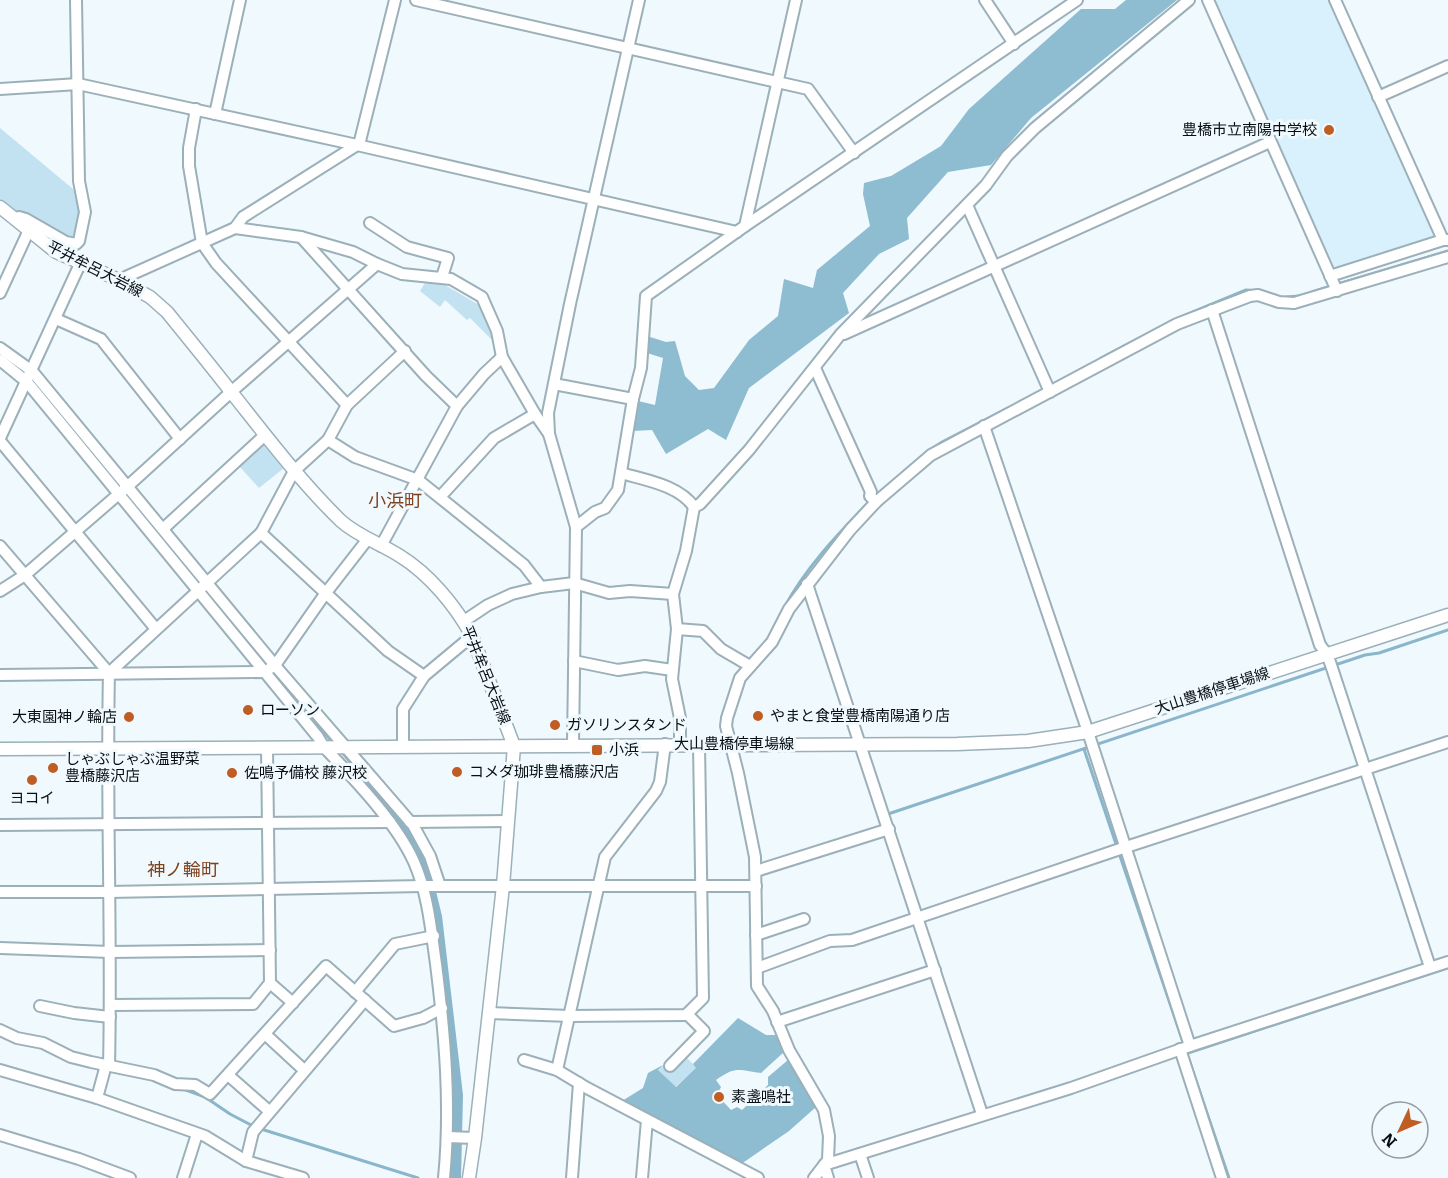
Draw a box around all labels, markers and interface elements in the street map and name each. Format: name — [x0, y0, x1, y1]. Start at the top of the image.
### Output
place label: 豊橋市立南陽中学校 — [1182, 121, 1317, 139]
marker: 豊橋市立南陽中学校 — [1322, 123, 1336, 137]
street label: 平井牟呂大岩線 — [44, 237, 146, 301]
district label: 小浜町 — [368, 490, 422, 512]
street label: 平井牟呂大岩線 — [458, 623, 514, 727]
street label: 大山豊橋停車場線 — [1152, 664, 1272, 718]
place label: ローソン — [260, 701, 320, 719]
marker: ローソン — [241, 703, 255, 717]
place label: やまと食堂豊橋南陽通り店 — [770, 707, 950, 725]
place label: 大東園神ノ輪店 — [12, 708, 117, 726]
marker: やまと食堂豊橋南陽通り店 — [751, 709, 765, 723]
marker: 大東園神ノ輪店 — [122, 710, 136, 724]
place label: ガソリンスタンド — [567, 716, 687, 734]
marker: ガソリンスタンド — [548, 718, 562, 732]
street label: 大山豊橋停車場線 — [674, 735, 794, 753]
place label: 小浜 — [609, 741, 639, 759]
marker: 小浜 — [590, 743, 604, 757]
place label: しゃぶしゃぶ温野菜 豊橋藤沢店 — [65, 750, 200, 785]
marker: しゃぶしゃぶ温野菜 豊橋藤沢店 — [46, 761, 60, 775]
place label: コメダ珈琲豊橋藤沢店 — [469, 763, 619, 781]
place label: 佐鳴予備校 藤沢校 — [244, 764, 367, 782]
marker: コメダ珈琲豊橋藤沢店 — [450, 765, 464, 779]
marker: 佐鳴予備校 藤沢校 — [225, 766, 239, 780]
marker: ヨコイ — [25, 773, 39, 787]
place label: ヨコイ — [9, 789, 55, 807]
district label: 神ノ輪町 — [147, 859, 219, 881]
place label: 素盞鳴社 — [731, 1088, 791, 1106]
marker: 素盞鳴社 — [712, 1090, 726, 1104]
north arrow — [1370, 1100, 1430, 1160]
text: N — [1378, 1129, 1401, 1151]

